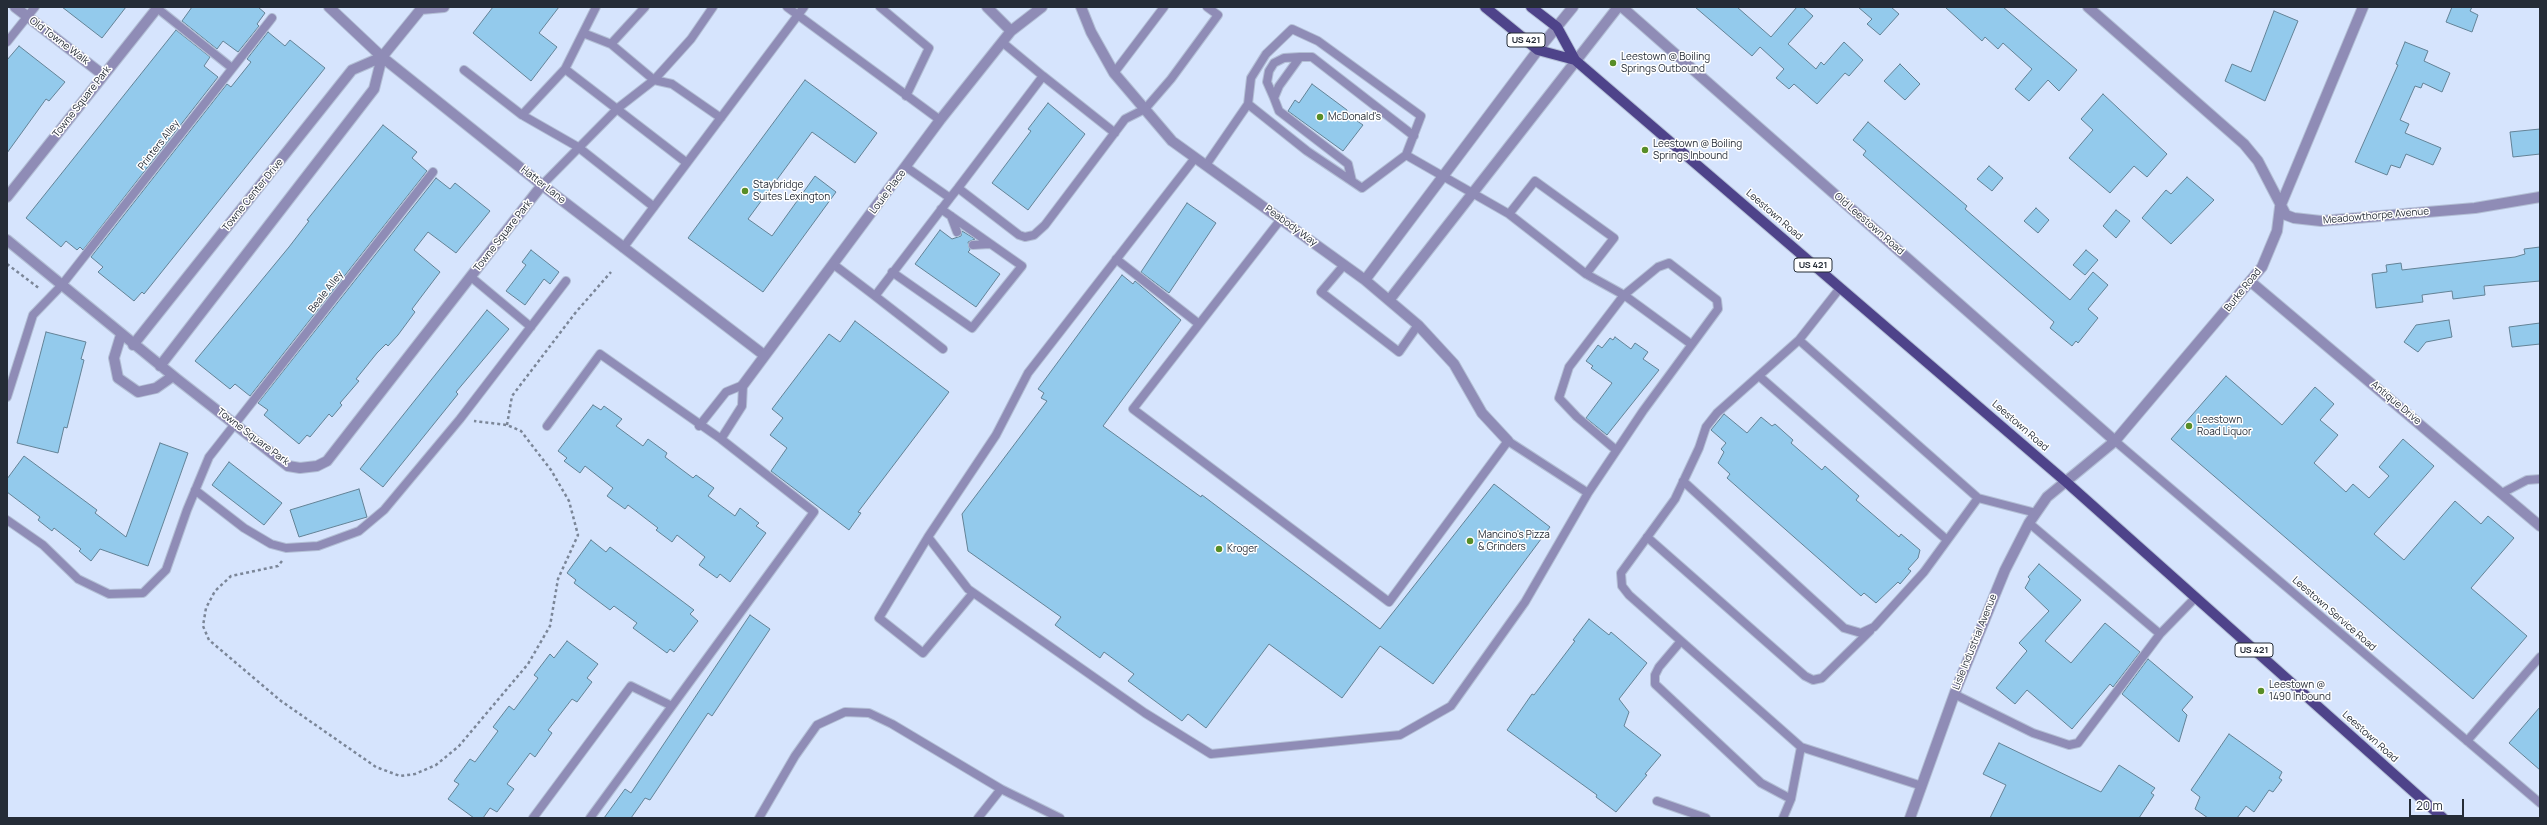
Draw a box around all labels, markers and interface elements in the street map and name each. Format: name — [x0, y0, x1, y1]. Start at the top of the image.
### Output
street label: Old Towne Walk — [27, 15, 91, 67]
road number: US 421 — [1507, 33, 1545, 47]
place label: Leestown @ Boiling Springs Outbound — [1621, 51, 1710, 74]
marker: Leestown @ Boiling Springs Outbound — [1608, 58, 1618, 68]
street label: Towne Square Park — [50, 64, 114, 140]
place label: McDonald's — [1328, 111, 1381, 123]
marker: McDonald's — [1315, 112, 1325, 122]
street label: Printers Alley — [136, 118, 182, 172]
place label: Leestown @ Boiling Springs Inbound — [1653, 138, 1742, 162]
marker: Leestown @ Boiling Springs Inbound — [1640, 145, 1650, 155]
street label: Towne Center Drive — [220, 156, 286, 234]
street label: Hatter Lane — [518, 164, 568, 206]
street label: Louie Place — [867, 168, 909, 216]
place label: Staybridge Suites Lexington — [753, 179, 830, 202]
marker: Staybridge Suites Lexington — [740, 186, 750, 196]
street label: Leestown Road — [1743, 187, 1805, 243]
street label: Old Leestown Road — [1832, 190, 1906, 258]
street label: Towne Square Park — [471, 198, 535, 274]
street label: Peabody Way — [1262, 203, 1320, 249]
street label: Meadowthorpe Avenue — [2322, 205, 2430, 227]
road number: US 421 — [1794, 258, 1832, 272]
street label: Burke Road — [2222, 266, 2264, 314]
street label: Beale Alley — [306, 269, 346, 315]
street label: Antique Drive — [2369, 379, 2423, 427]
street label: Leestown Road — [1989, 398, 2051, 454]
street label: Towne Square Park — [215, 406, 291, 468]
place label: Leestown Road Liquor — [2197, 414, 2252, 438]
marker: Leestown Road Liquor — [2184, 421, 2194, 431]
place label: Mancino's Pizza & Grinders — [1478, 529, 1550, 552]
marker: Mancino's Pizza & Grinders — [1465, 536, 1475, 546]
place label: Kroger — [1227, 543, 1258, 555]
marker: Kroger — [1214, 544, 1224, 554]
street label: Leestown Service Road — [2290, 574, 2378, 654]
street label: Lisle Industrial Avenue — [1950, 592, 2000, 692]
road number: US 421 — [2235, 643, 2273, 657]
place label: Leestown @ 1490 Inbound — [2269, 679, 2331, 702]
marker: Leestown @ 1490 Inbound — [2256, 686, 2266, 696]
street label: Leestown Road — [2340, 709, 2400, 765]
scale bar — [2411, 791, 2466, 817]
text: 20 m — [2416, 797, 2443, 814]

